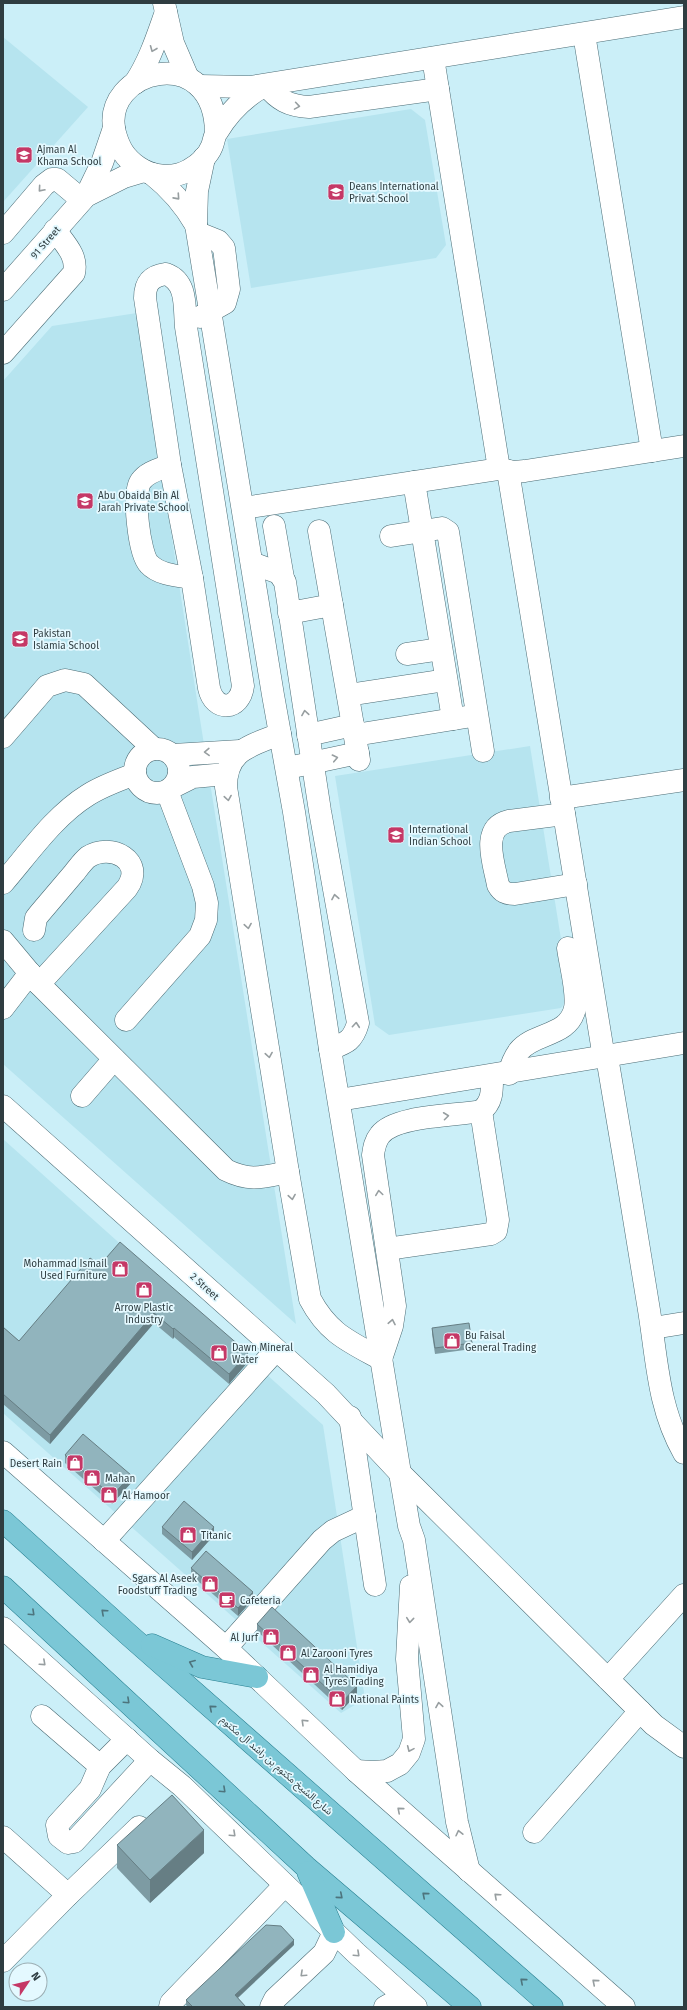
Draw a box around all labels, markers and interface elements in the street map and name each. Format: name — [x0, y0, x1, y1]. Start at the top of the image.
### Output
one-way arrow — [150, 45, 158, 52]
one-way arrow — [294, 101, 300, 110]
place label: Ajman Al Khama School — [37, 144, 102, 168]
school or university icon: Ajman Al Khama School — [14, 145, 34, 165]
place label: Deans International Privat School — [349, 181, 439, 205]
school or university icon: Deans International Privat School — [326, 182, 346, 202]
one-way arrow — [38, 184, 45, 192]
one-way arrow — [173, 192, 180, 199]
street label: 91 Street — [28, 224, 63, 261]
place label: Abu Obaida Bin Al Jarah Private School — [98, 490, 189, 514]
school or university icon: Abu Obaida Bin Al Jarah Private School — [75, 491, 95, 511]
place label: Pakistan Islamia School — [33, 628, 99, 652]
school or university icon: Pakistan Islamia School — [10, 629, 30, 649]
one-way arrow — [301, 710, 309, 716]
one-way arrow — [204, 748, 210, 756]
one-way arrow — [332, 754, 338, 762]
one-way arrow — [223, 795, 232, 801]
place label: International Indian School — [409, 824, 471, 848]
school or university icon: International Indian School — [386, 825, 406, 845]
one-way arrow — [331, 894, 340, 900]
one-way arrow — [243, 923, 252, 929]
one-way arrow — [352, 1021, 361, 1028]
one-way arrow — [264, 1052, 273, 1058]
one-way arrow — [442, 1112, 449, 1121]
one-way arrow — [375, 1190, 384, 1196]
one-way arrow — [287, 1194, 295, 1200]
place label: Mohammad Ismail Used Furniture — [23, 1258, 107, 1282]
shop icon: Mohammad Ismail Used Furniture — [110, 1259, 130, 1279]
street label: 2 Street — [187, 1271, 222, 1303]
shop icon: Arrow Plastic Industry — [134, 1280, 154, 1300]
place label: Arrow Plastic Industry — [115, 1302, 174, 1326]
one-way arrow — [388, 1318, 396, 1325]
place label: Bu Faisal General Trading — [465, 1330, 537, 1354]
shop icon: Bu Faisal General Trading — [442, 1331, 462, 1351]
place label: Dawn Mineral Water — [232, 1342, 293, 1366]
shop icon: Dawn Mineral Water — [209, 1343, 229, 1363]
shop icon: Desert Rain — [65, 1453, 85, 1473]
place label: Desert Rain — [10, 1458, 62, 1470]
shop icon: Mahan — [82, 1468, 102, 1488]
place label: Mahan — [105, 1473, 135, 1485]
shop icon: Al Hamoor — [99, 1485, 119, 1505]
place label: Al Hamoor — [122, 1490, 170, 1502]
shop icon: Titanic — [178, 1525, 198, 1545]
place label: Titanic — [201, 1530, 232, 1542]
place label: Sgars Al Aseek Foodstuff Trading — [118, 1573, 198, 1597]
shop icon: Sgars Al Aseek Foodstuff Trading — [200, 1574, 220, 1594]
cafe icon: Cafeteria — [217, 1590, 237, 1610]
place label: Cafeteria — [240, 1595, 281, 1607]
one-way arrow — [27, 1608, 34, 1615]
one-way arrow — [101, 1610, 109, 1617]
one-way arrow — [406, 1617, 415, 1623]
shop icon: Al Jurf — [261, 1627, 281, 1647]
place label: Al Jurf — [231, 1632, 259, 1644]
shop icon: Al Zarooni Tyres — [278, 1643, 298, 1663]
place label: Al Zarooni Tyres — [301, 1648, 373, 1660]
one-way arrow — [38, 1659, 45, 1666]
one-way arrow — [188, 1660, 195, 1668]
place label: Al Hamidiya Tyres Trading — [324, 1664, 384, 1688]
shop icon: Al Hamidiya Tyres Trading — [301, 1665, 321, 1685]
shop icon: National Paints — [327, 1689, 347, 1709]
place label: National Paints — [350, 1694, 419, 1706]
one-way arrow — [122, 1697, 130, 1704]
one-way arrow — [435, 1702, 444, 1708]
one-way arrow — [209, 1705, 217, 1712]
street label: شارع الشيخ مكتوم بن راشد آل مكتوم — [217, 1714, 335, 1819]
one-way arrow — [301, 1719, 309, 1727]
one-way arrow — [406, 1745, 414, 1752]
one-way arrow — [218, 1785, 225, 1792]
one-way arrow — [397, 1807, 405, 1814]
one-way arrow — [228, 1830, 236, 1837]
one-way arrow — [456, 1830, 464, 1836]
one-way arrow — [335, 1891, 342, 1898]
one-way arrow — [422, 1893, 430, 1900]
one-way arrow — [494, 1893, 502, 1900]
one-way arrow — [352, 1949, 360, 1956]
north arrow — [8, 1962, 48, 2002]
one-way arrow — [300, 1969, 308, 1976]
text: N — [28, 1970, 43, 1983]
one-way arrow — [520, 1979, 527, 1986]
one-way arrow — [592, 1979, 599, 1986]

